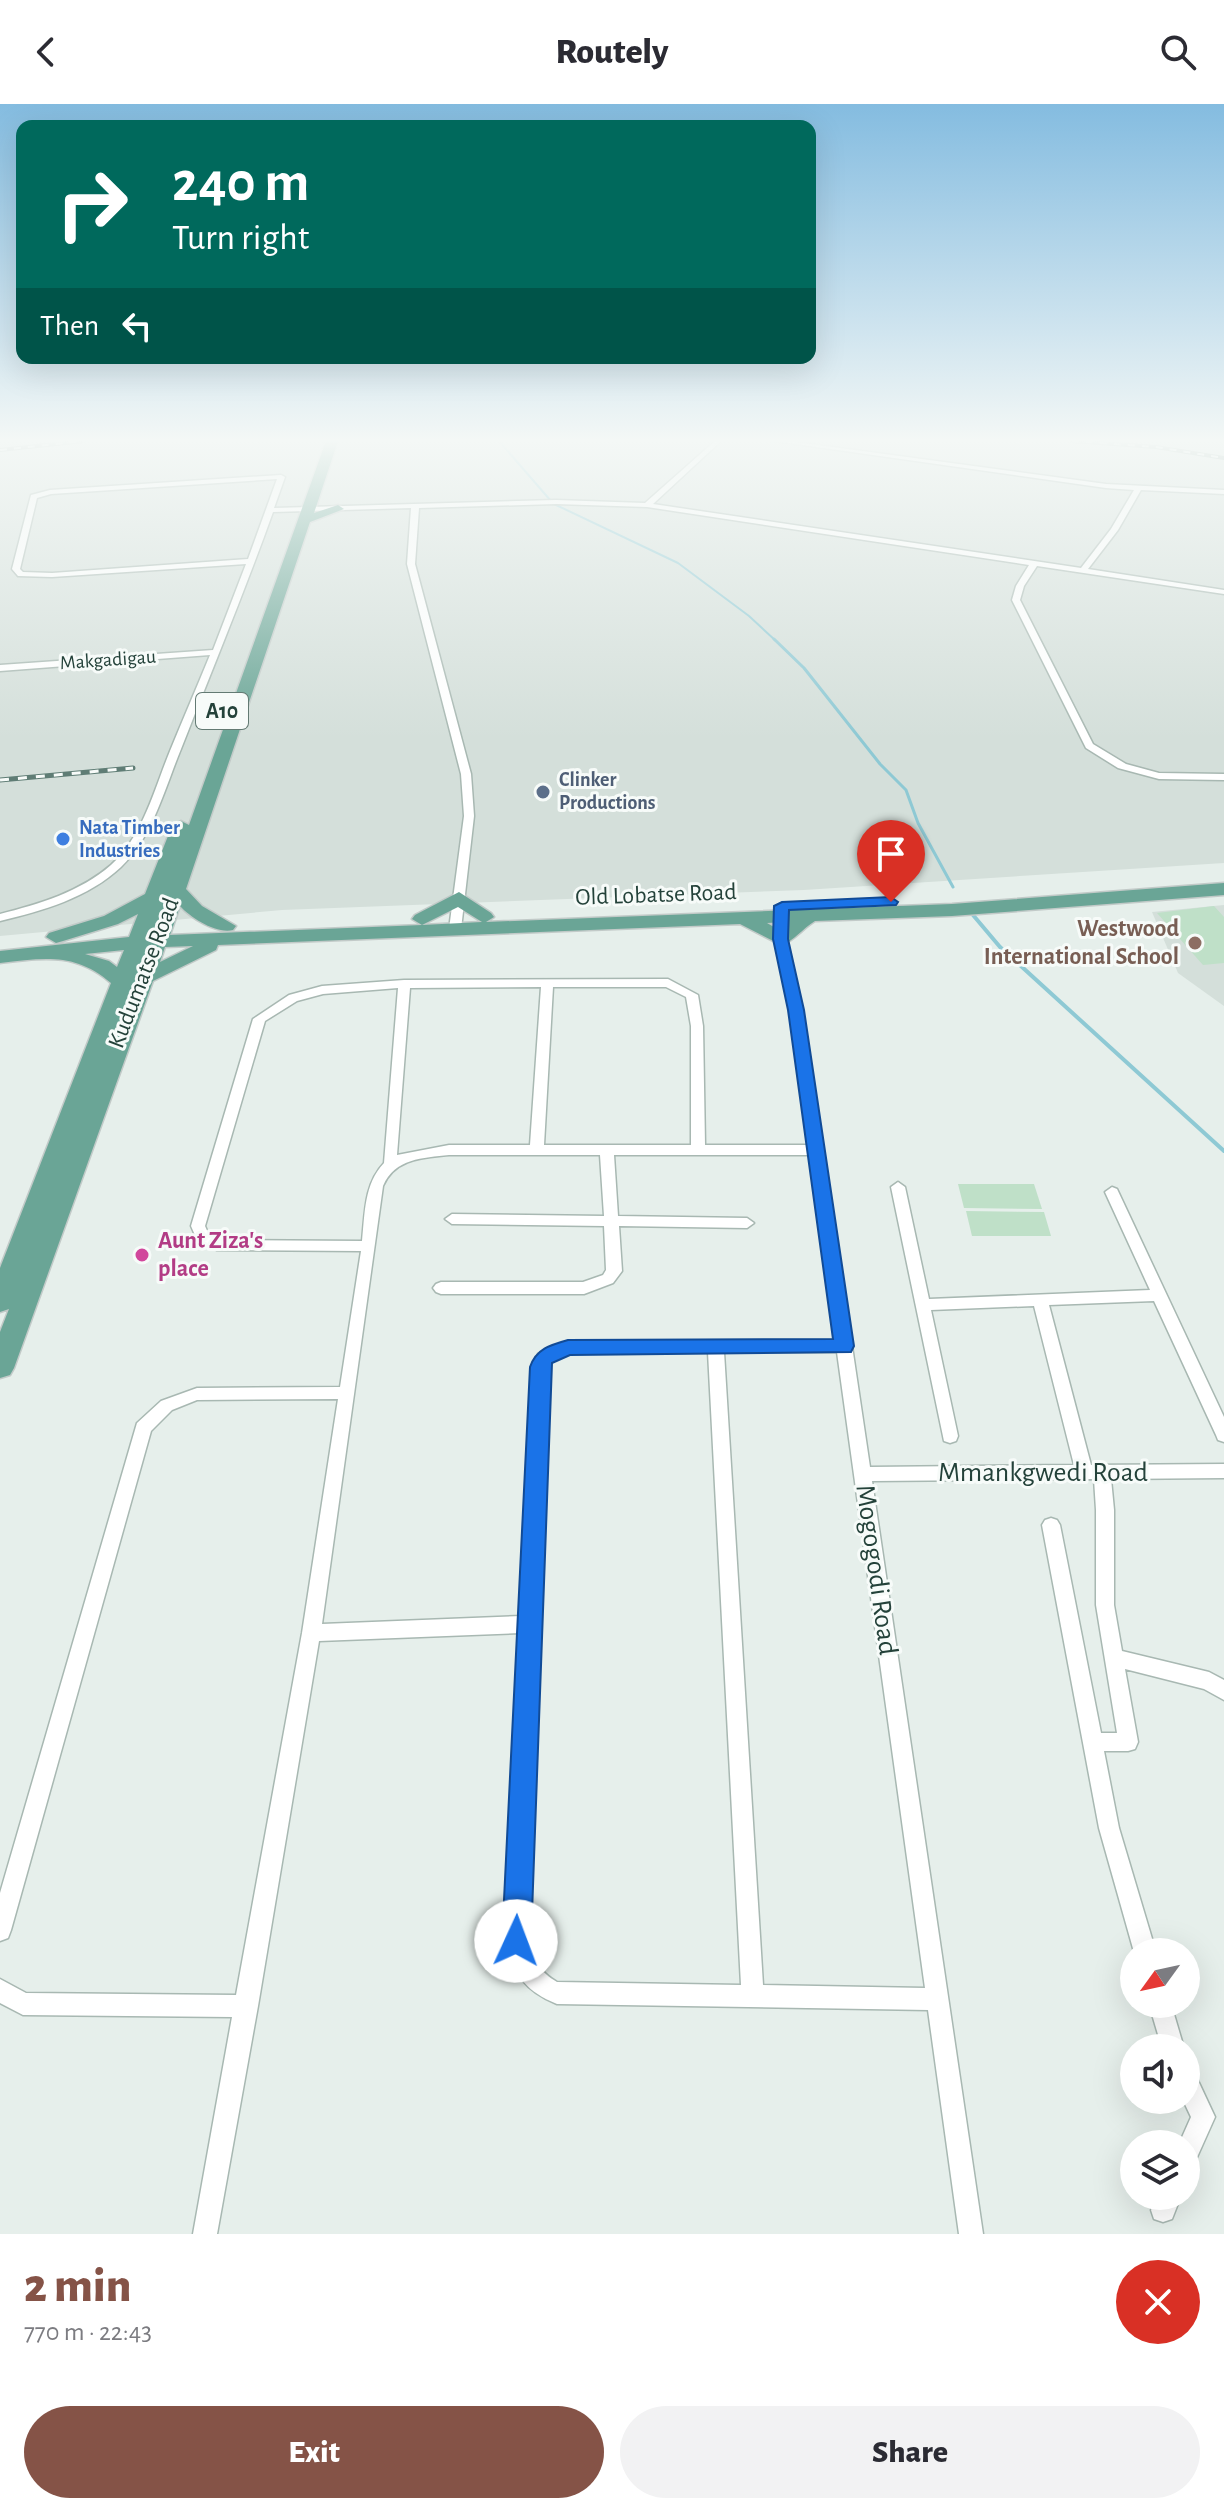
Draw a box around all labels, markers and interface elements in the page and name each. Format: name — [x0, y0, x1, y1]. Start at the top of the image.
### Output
icon: back — [24, 30, 68, 74]
icon: search — [1156, 30, 1200, 74]
text: Routely — [555, 34, 669, 70]
icon: right — [40, 152, 144, 256]
text: 240 m — [172, 155, 309, 211]
text: Turn right — [172, 220, 309, 256]
icon: left — [115, 304, 159, 348]
text: Then — [40, 311, 99, 341]
street label: Makgadigau — [59, 647, 157, 673]
road number: A10 — [196, 693, 248, 729]
place label: Clinker Productions — [559, 770, 656, 813]
marker: Clinker Productions — [534, 783, 552, 801]
place label: Nata Timber Industries — [79, 818, 180, 861]
pin — [857, 820, 925, 902]
marker: Nata Timber Industries — [54, 830, 72, 848]
icon: arrive — [869, 832, 913, 876]
street label: Old Lobatse Road — [575, 880, 737, 910]
street label: Kudumatse Road — [104, 894, 184, 1052]
place label: Westwood International School — [984, 917, 1179, 969]
marker: Westwood International School — [1186, 934, 1204, 952]
place label: Aunt Ziza's place — [158, 1229, 263, 1281]
marker: Aunt Ziza's place — [133, 1246, 151, 1264]
street label: Mmankgwedi Road — [938, 1459, 1148, 1487]
street label: Mogogodi Road — [850, 1483, 902, 1657]
position arrow — [474, 1899, 558, 1983]
north arrow — [1120, 1938, 1200, 2018]
map controls — [1120, 1938, 1200, 2210]
button: sound — [1120, 2034, 1200, 2114]
button: layers — [1120, 2130, 1200, 2210]
button: close — [1116, 2260, 1200, 2344]
text: 2 min — [24, 2263, 132, 2311]
text: 770 m · 22:43 — [24, 2319, 152, 2345]
button: Exit — [24, 2406, 604, 2498]
button: Share — [620, 2406, 1200, 2498]

